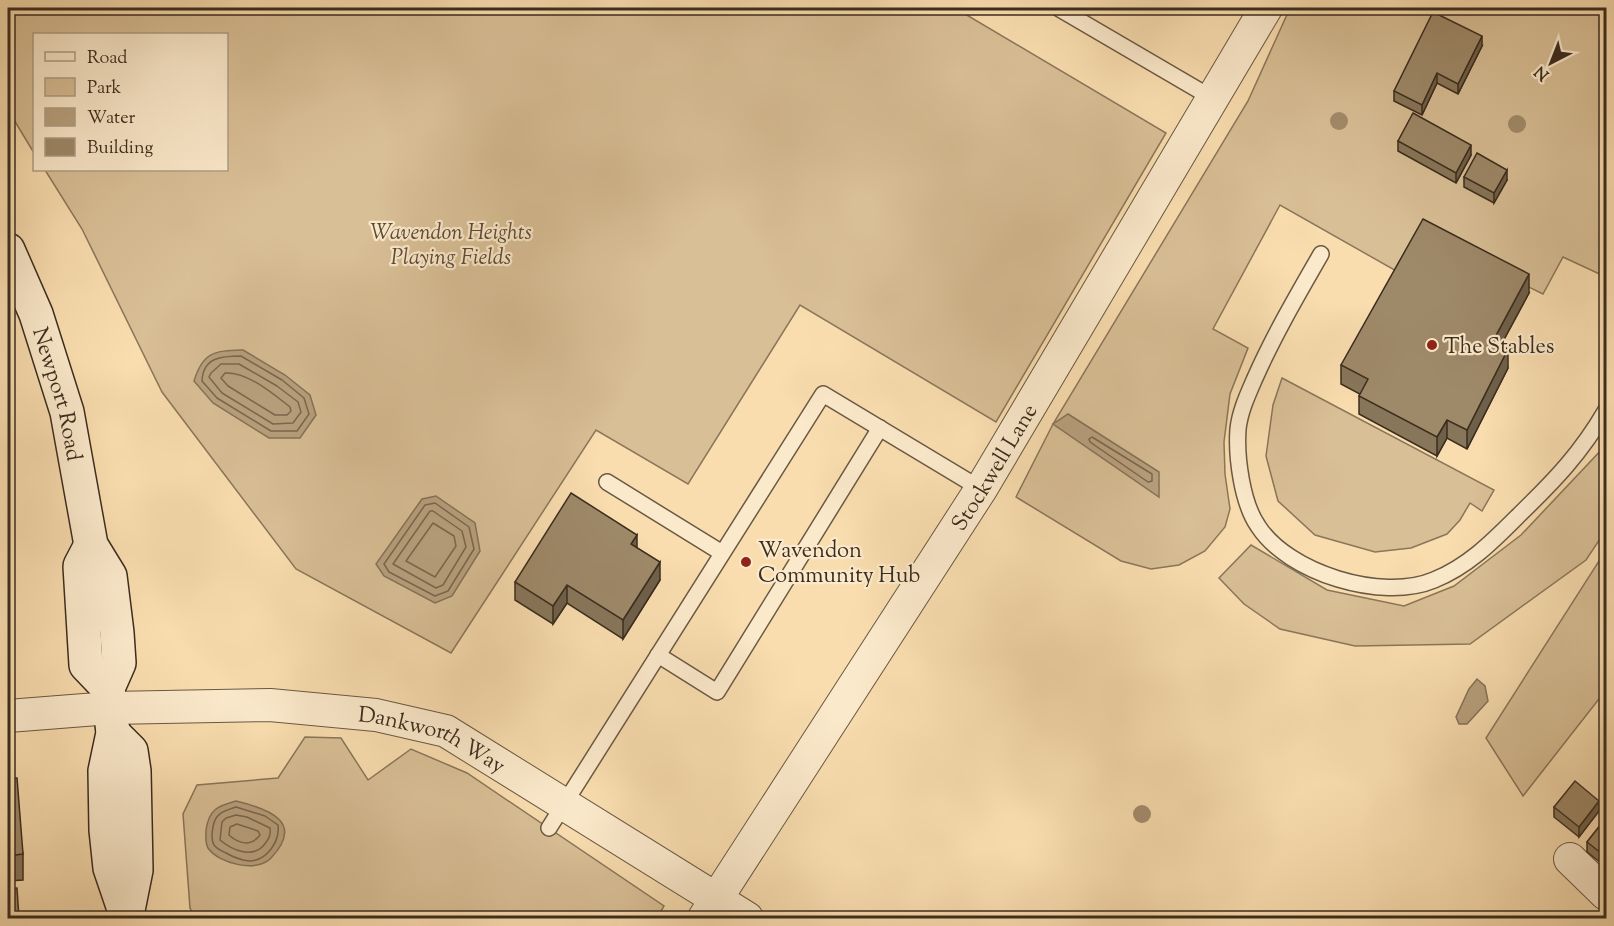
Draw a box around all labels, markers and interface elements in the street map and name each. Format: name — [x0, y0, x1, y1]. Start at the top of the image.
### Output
legend — [33, 33, 228, 171]
north arrow — [1521, 33, 1581, 93]
text: Road — [87, 46, 127, 72]
text: N — [1530, 59, 1555, 85]
text: Park — [87, 76, 122, 102]
text: Water — [87, 106, 136, 132]
text: Building — [87, 136, 153, 162]
park label: Wavendon Heights Playing Fields — [370, 218, 532, 275]
street label: Newport Road — [22, 324, 89, 464]
place label: The Stables — [1444, 332, 1554, 364]
marker: The Stables — [1425, 338, 1439, 352]
street label: Stockwell Lane — [945, 399, 1047, 538]
place label: Wavendon Community Hub — [758, 536, 920, 593]
marker: Wavendon Community Hub — [739, 555, 753, 569]
street label: Dankworth Way — [357, 700, 511, 783]

